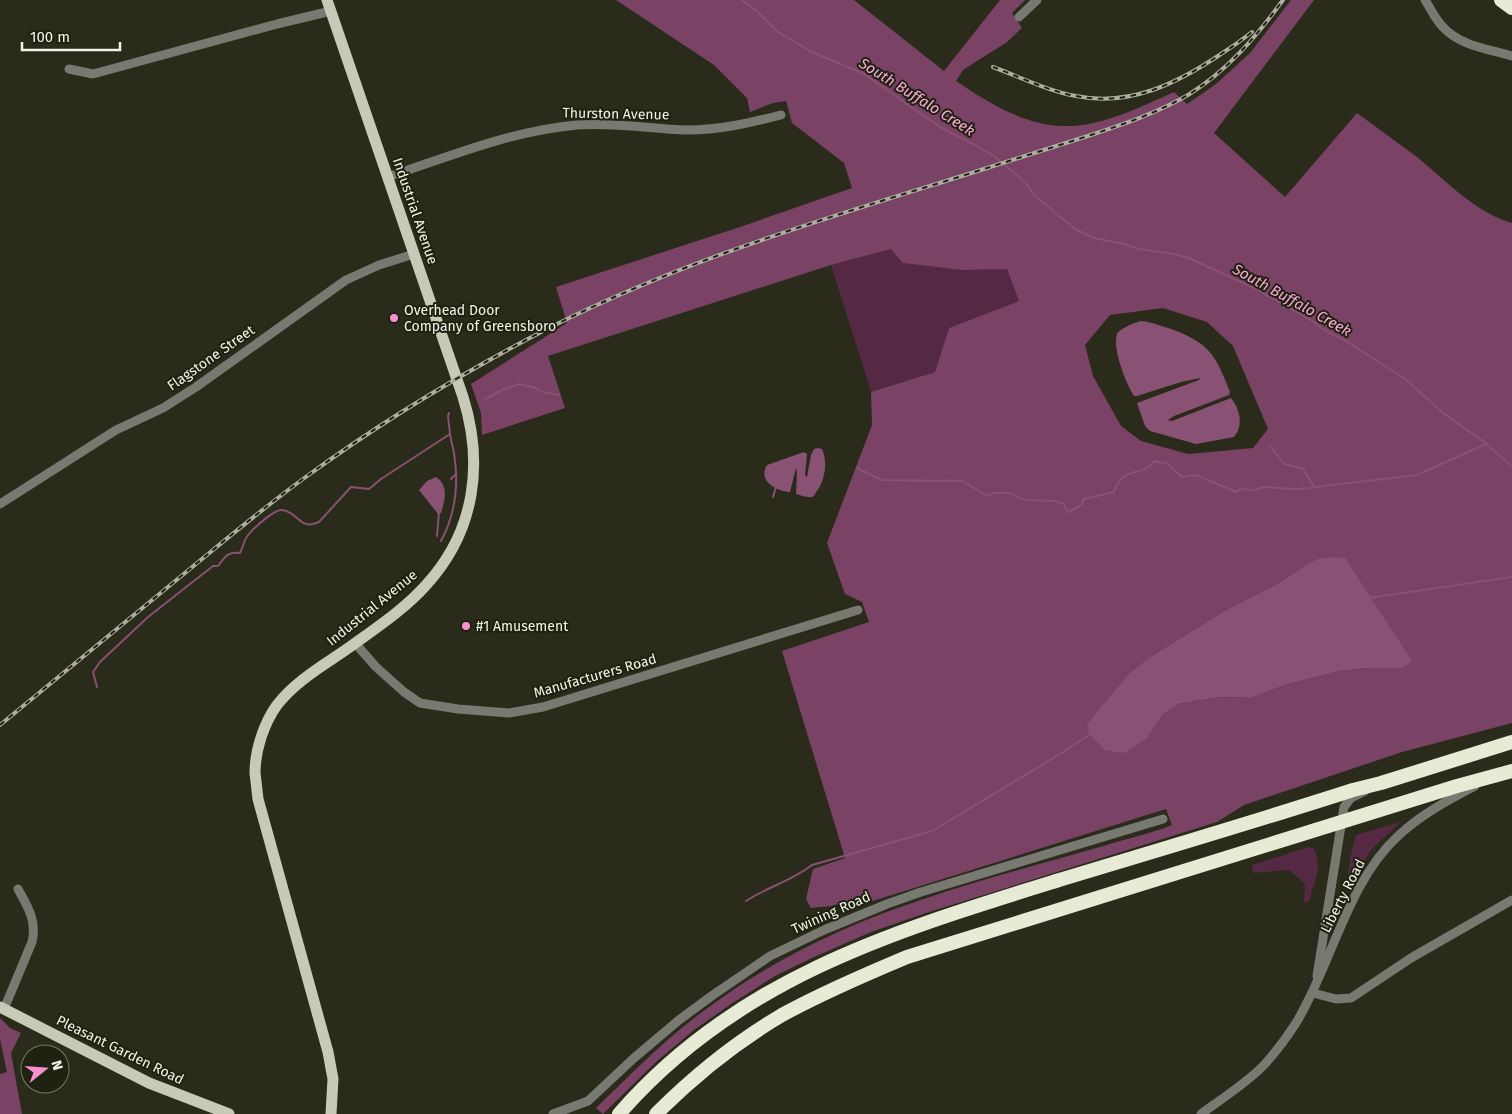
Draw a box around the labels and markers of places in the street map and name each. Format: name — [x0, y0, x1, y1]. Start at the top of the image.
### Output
place label: Overhead Door Company of Greensboro — [404, 302, 556, 335]
marker: Overhead Door Company of Greensboro — [388, 312, 400, 324]
place label: #1 Amusement — [476, 618, 569, 635]
marker: #1 Amusement — [460, 620, 472, 632]

